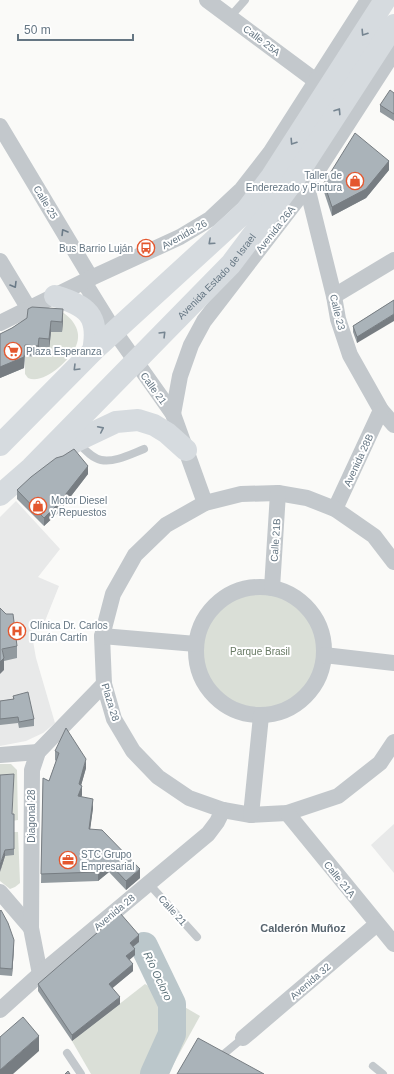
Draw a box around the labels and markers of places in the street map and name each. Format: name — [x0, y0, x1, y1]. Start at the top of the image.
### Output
place label: Taller de Enderezado y Pintura — [246, 170, 342, 193]
shop icon: Taller de Enderezado y Pintura — [345, 171, 365, 191]
bus stop icon: Bus Barrio Luján — [136, 238, 156, 258]
place label: Bus Barrio Luján — [59, 243, 133, 254]
supermarket icon: Plaza Esperanza — [3, 341, 23, 361]
place label: Plaza Esperanza — [26, 346, 102, 357]
place label: Motor Diesel y Repuestos — [51, 495, 107, 518]
shop icon: Motor Diesel y Repuestos — [28, 496, 48, 516]
place label: Clínica Dr. Carlos Durán Cartín — [30, 620, 108, 643]
hospital icon: Clínica Dr. Carlos Durán Cartín — [7, 621, 27, 641]
place label: STC Grupo Empresarial — [81, 849, 134, 872]
office icon: STC Grupo Empresarial — [58, 850, 78, 870]

